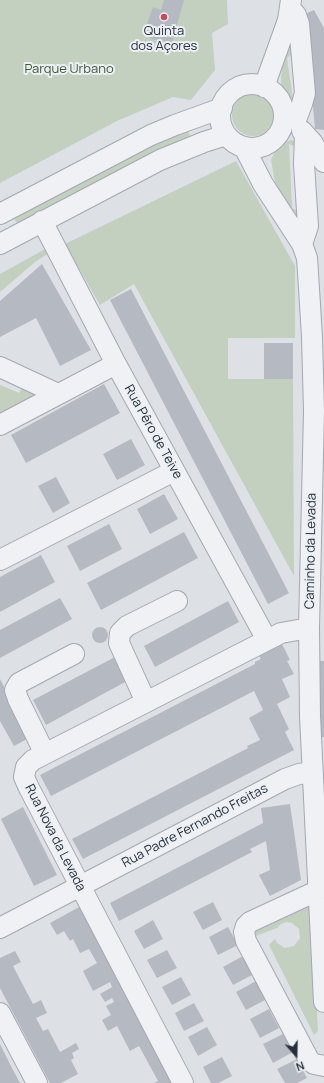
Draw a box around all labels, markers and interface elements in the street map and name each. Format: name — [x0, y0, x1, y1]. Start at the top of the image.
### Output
marker: Quinta dos Açores — [159, 12, 169, 22]
place label: Quinta dos Açores — [131, 23, 197, 54]
park label: Parque Urbano — [24, 61, 114, 77]
street label: Rua Pêro de Teive — [121, 382, 185, 482]
street label: Caminho da Levada — [302, 493, 320, 609]
street label: Rua Padre Fernando Freitas — [119, 781, 271, 871]
street label: Rua Nova da Levada — [21, 782, 89, 894]
north arrow — [276, 1035, 316, 1075]
text: N — [294, 1058, 307, 1075]

